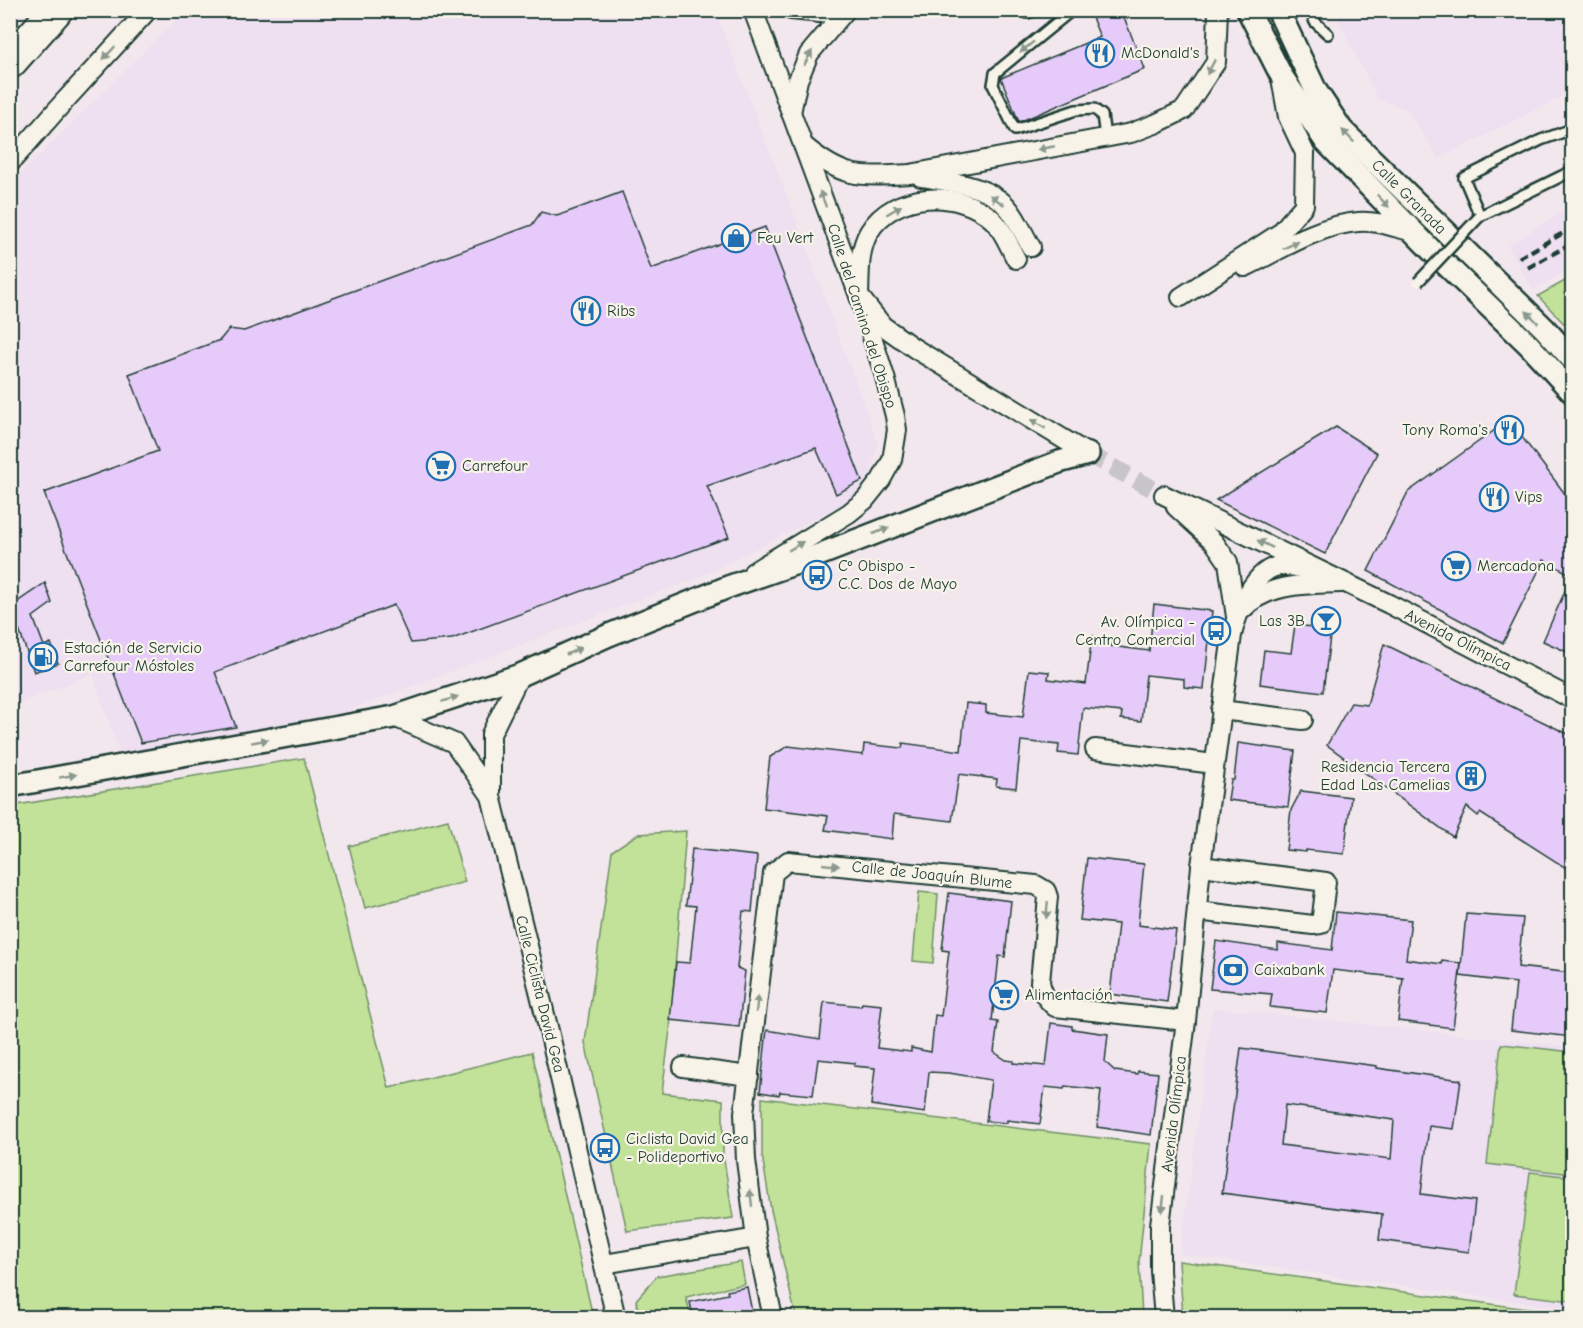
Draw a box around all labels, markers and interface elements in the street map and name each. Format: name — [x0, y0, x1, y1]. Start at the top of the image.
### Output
restaurant icon: McDonald's — [1084, 37, 1116, 69]
one-way arrow — [1019, 41, 1034, 53]
place label: McDonald's — [1121, 44, 1200, 62]
one-way arrow — [102, 46, 116, 60]
one-way arrow — [803, 49, 813, 67]
one-way arrow — [1206, 59, 1216, 76]
one-way arrow — [1342, 129, 1356, 143]
one-way arrow — [1036, 144, 1055, 153]
street label: Calle Granada — [1368, 156, 1450, 238]
one-way arrow — [817, 190, 827, 208]
one-way arrow — [1376, 194, 1390, 209]
one-way arrow — [989, 195, 1006, 206]
one-way arrow — [886, 204, 902, 215]
shop icon: Feu Vert — [720, 222, 752, 254]
street label: Calle del Camino del Obispo — [824, 222, 900, 410]
place label: Feu Vert — [757, 229, 814, 247]
one-way arrow — [1282, 240, 1299, 249]
restaurant icon: Ribs — [570, 295, 602, 327]
place label: Ribs — [607, 302, 636, 320]
one-way arrow — [1526, 310, 1540, 324]
restaurant icon: Tony Roma's — [1493, 414, 1525, 446]
one-way arrow — [1030, 418, 1046, 429]
place label: Tony Roma's — [1402, 421, 1488, 439]
supermarket icon: Carrefour — [425, 450, 457, 482]
place label: Carrefour — [462, 457, 528, 475]
restaurant icon: Vips — [1478, 481, 1510, 513]
place label: Vips — [1515, 488, 1543, 506]
one-way arrow — [873, 526, 891, 536]
one-way arrow — [1257, 539, 1274, 549]
one-way arrow — [788, 541, 804, 552]
supermarket icon: Mercadona — [1440, 550, 1472, 582]
place label: Cº Obispo - C.C. Dos de Mayo — [838, 557, 957, 593]
place label: Mercadona — [1477, 557, 1554, 575]
bus stop icon: Cº Obispo - C.C. Dos de Mayo — [801, 559, 833, 591]
bar icon: Las 3B — [1310, 605, 1342, 637]
street label: Avenida Olímpica — [1402, 605, 1514, 675]
place label: Las 3B — [1259, 612, 1305, 630]
place label: Av. Olímpica - Centro Comercial — [1075, 613, 1195, 649]
bus stop icon: Av. Olímpica - Centro Comercial — [1200, 615, 1232, 647]
place label: Estación de Servicio Carrefour Móstoles — [64, 639, 202, 675]
fuel station icon: Estación de Servicio Carrefour Móstoles — [27, 641, 59, 673]
one-way arrow — [565, 646, 583, 656]
one-way arrow — [441, 693, 459, 703]
one-way arrow — [251, 736, 270, 745]
place label: Residencia Tercera Edad Las Camelias — [1320, 758, 1450, 794]
building icon: Residencia Tercera Edad Las Camelias — [1455, 760, 1487, 792]
one-way arrow — [59, 771, 78, 780]
street label: Calle de Joaquín Blume — [851, 858, 1013, 892]
one-way arrow — [822, 860, 841, 870]
one-way arrow — [1042, 901, 1052, 920]
street label: Calle Ciclista David Gea — [512, 914, 568, 1074]
bank icon: Caixabank — [1217, 954, 1249, 986]
place label: Caixabank — [1254, 961, 1325, 979]
supermarket icon: Alimentación — [988, 979, 1020, 1011]
place label: Alimentación — [1025, 986, 1113, 1004]
one-way arrow — [752, 995, 762, 1014]
street label: Avenida Olímpica — [1158, 1055, 1190, 1173]
place label: Ciclista David Gea - Polideportivo — [626, 1130, 749, 1166]
bus stop icon: Ciclista David Gea - Polideportivo — [589, 1132, 621, 1164]
one-way arrow — [746, 1188, 755, 1207]
one-way arrow — [1158, 1195, 1167, 1214]

